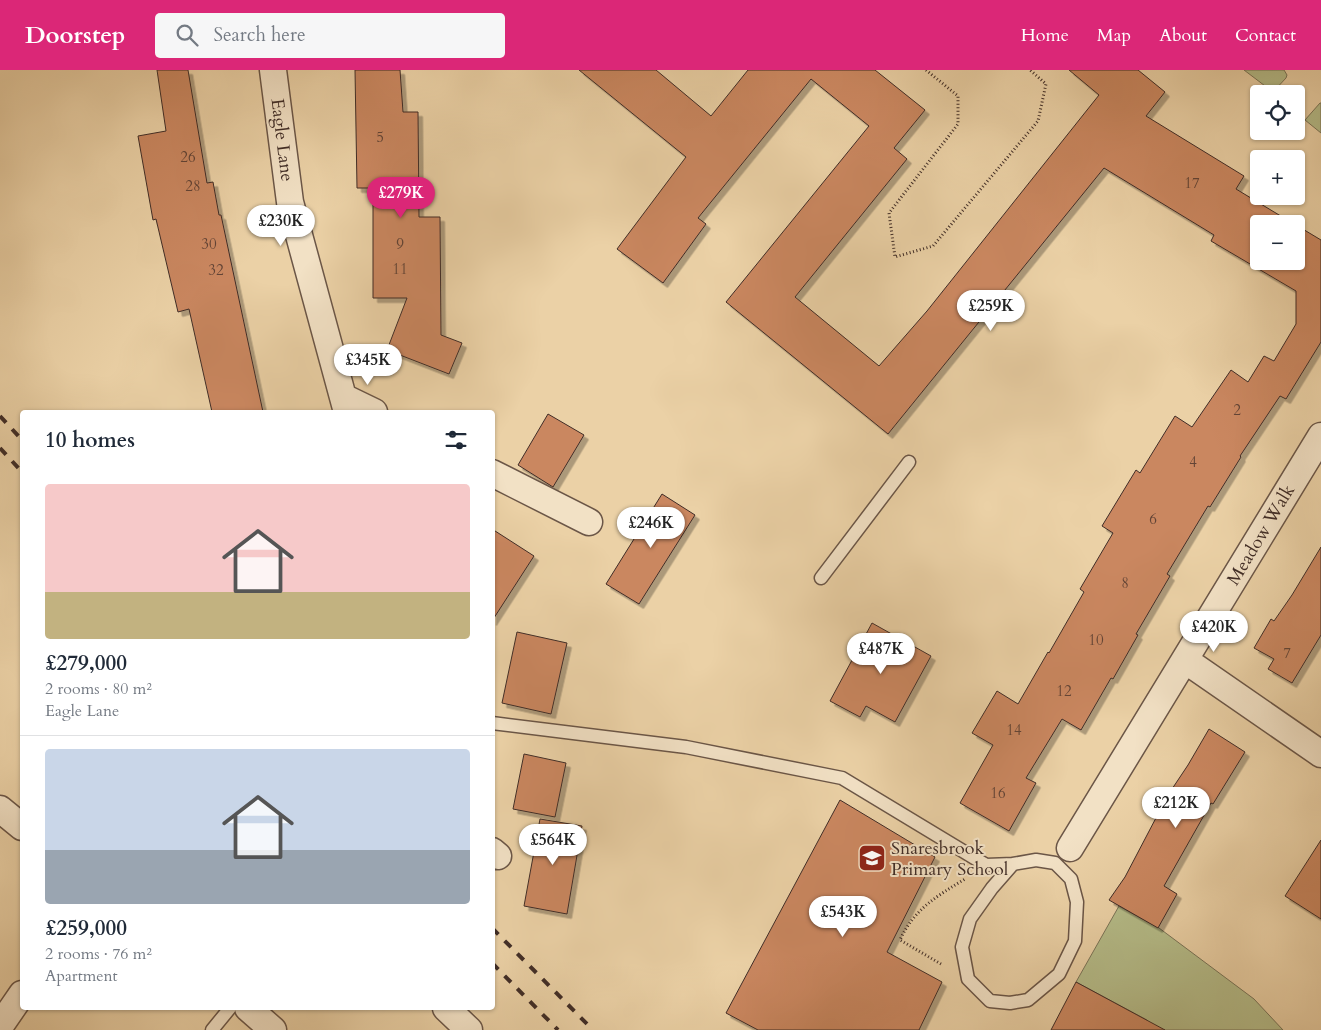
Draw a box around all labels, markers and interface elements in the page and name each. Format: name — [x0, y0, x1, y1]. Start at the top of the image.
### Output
search box — [155, 13, 505, 58]
text: Doorstep — [25, 19, 125, 52]
icon: search — [173, 21, 201, 49]
text: Search here — [213, 22, 306, 48]
text: Home — [1021, 23, 1069, 48]
text: Map — [1097, 23, 1131, 48]
text: About — [1159, 23, 1207, 48]
text: Contact — [1235, 23, 1296, 48]
map controls — [1250, 85, 1305, 270]
button: locate — [1250, 85, 1305, 140]
street label: Eagle Lane — [264, 97, 300, 183]
house number: 5 — [376, 127, 384, 147]
house number: 26 — [180, 147, 196, 167]
button: + — [1250, 150, 1305, 205]
house number: 17 — [1184, 173, 1200, 193]
house number: 28 — [185, 176, 201, 196]
pin: £279K — [366, 176, 436, 219]
text: £279K — [378, 182, 424, 204]
pin: £230K — [246, 204, 316, 247]
text: £230K — [258, 210, 304, 232]
button: − — [1250, 215, 1305, 270]
house number: 30 — [201, 234, 217, 254]
house number: 9 — [396, 234, 404, 254]
house number: 11 — [392, 259, 408, 279]
house number: 32 — [208, 260, 224, 280]
pin: £259K — [956, 290, 1026, 332]
text: £259K — [968, 295, 1014, 317]
pin: £345K — [333, 344, 403, 386]
text: £345K — [345, 349, 391, 371]
house number: 2 — [1233, 400, 1241, 420]
text: 10 homes — [45, 426, 135, 455]
icon: filters — [442, 426, 470, 454]
house number: 4 — [1189, 452, 1197, 472]
street label: Meadow Walk — [1221, 480, 1301, 590]
pin: £246K — [616, 506, 686, 549]
house number: 6 — [1149, 509, 1157, 529]
text: £246K — [628, 512, 674, 534]
icon: home — [213, 516, 303, 606]
house number: 8 — [1121, 573, 1129, 593]
pin: £420K — [1179, 610, 1249, 653]
text: £420K — [1191, 616, 1237, 638]
house number: 10 — [1088, 630, 1104, 650]
pin: £487K — [846, 632, 916, 675]
text: £487K — [858, 638, 904, 660]
house number: 7 — [1283, 643, 1291, 663]
text: £279,000 — [45, 649, 127, 678]
text: 2 rooms · 80 m² — [45, 678, 152, 700]
house number: 12 — [1056, 681, 1072, 701]
text: Eagle Lane — [45, 700, 119, 722]
house number: 14 — [1006, 720, 1022, 740]
icon: home — [213, 782, 303, 872]
house number: 16 — [990, 783, 1006, 803]
pin: £212K — [1141, 786, 1211, 829]
text: £212K — [1153, 792, 1199, 814]
pin: £564K — [518, 824, 588, 866]
text: £564K — [530, 829, 576, 851]
place label: Snaresbrook Primary School — [891, 836, 1009, 882]
school or university icon: Snaresbrook Primary School — [857, 843, 887, 873]
pin: £543K — [808, 896, 878, 938]
text: £543K — [820, 901, 866, 923]
text: £259,000 — [45, 914, 127, 943]
text: 2 rooms · 76 m² — [45, 943, 152, 965]
text: Apartment — [45, 965, 118, 987]

